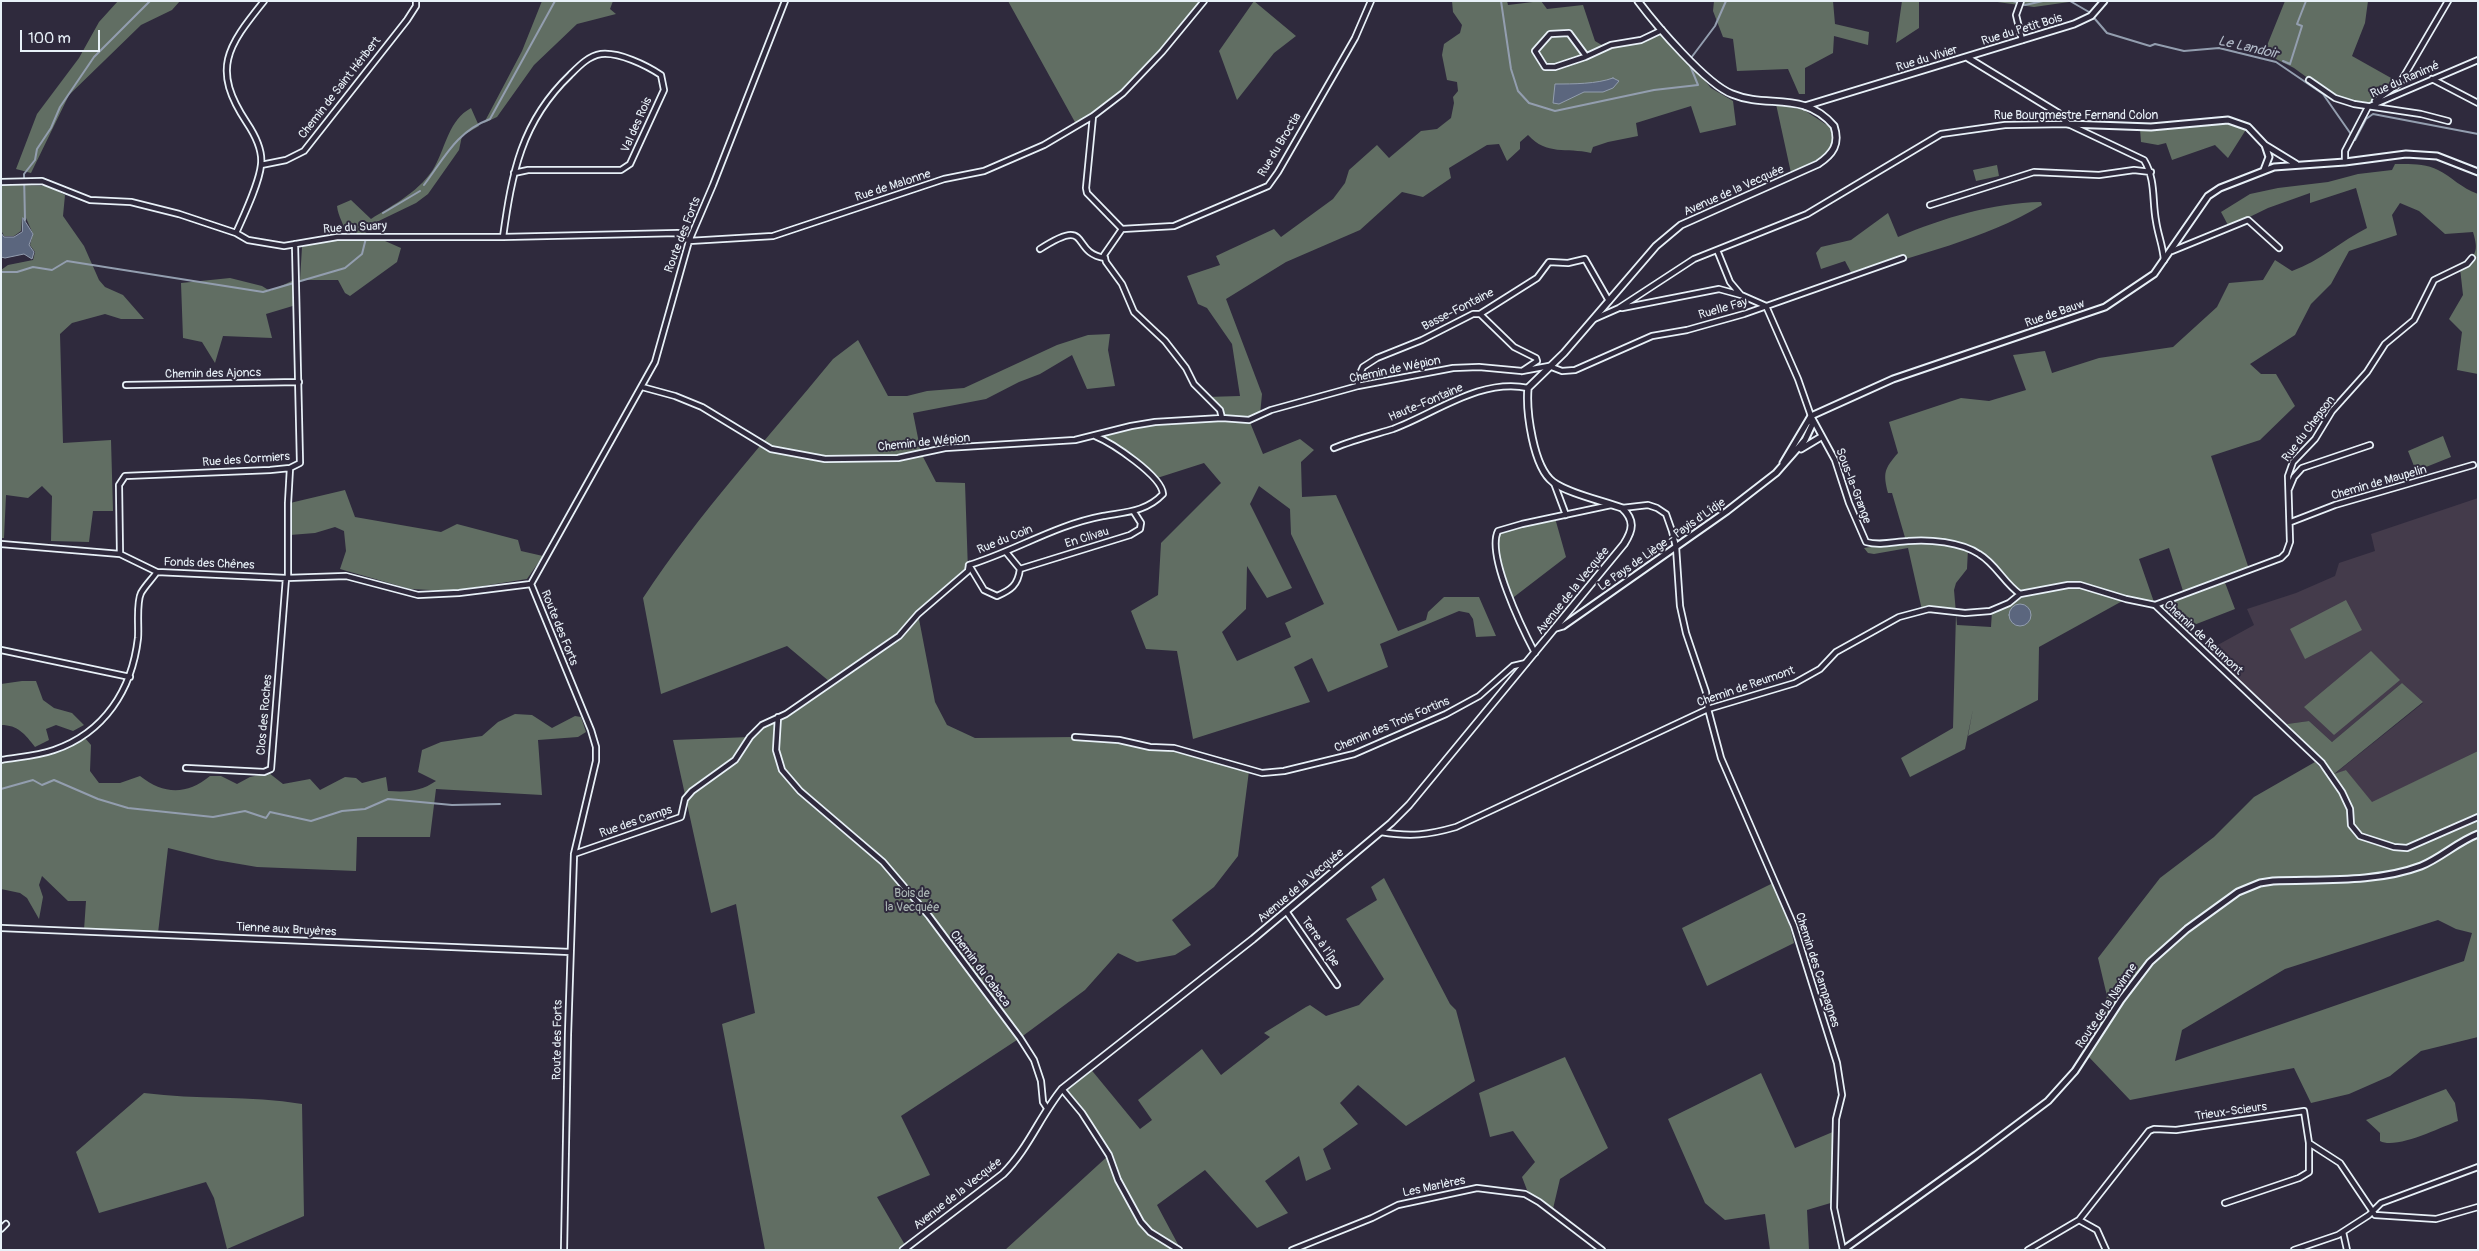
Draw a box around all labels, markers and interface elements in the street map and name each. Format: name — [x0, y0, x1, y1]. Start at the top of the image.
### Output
street label: Rue du Petit Bois — [1980, 11, 2064, 49]
scale bar — [22, 20, 102, 52]
text: 100 m — [28, 29, 71, 48]
water label: Le Landoir — [2216, 33, 2280, 63]
street label: Chemin de Saint Héribert — [296, 34, 384, 142]
street label: Rue du Vivier — [1895, 43, 1959, 75]
street label: Rue du Ranimé — [2368, 58, 2442, 102]
street label: Val des Rois — [618, 95, 656, 155]
street label: Rue Bourgmestre Fernand Colon — [1994, 109, 2158, 123]
street label: Rue du Broctia — [1255, 110, 1305, 180]
street label: Avenue de la Vecquée — [1682, 162, 1786, 220]
street label: Rue de Malonne — [853, 167, 933, 205]
street label: Route des Forts — [662, 195, 704, 275]
street label: Rue du Suary — [323, 219, 387, 237]
street label: Basse-Fontaine — [1420, 286, 1496, 334]
street label: Ruelle Fay — [1697, 295, 1749, 323]
street label: Rue de Bauw — [2023, 297, 2087, 331]
street label: Chemin de Wépion — [1348, 353, 1442, 387]
street label: Chemin des Ajoncs — [165, 366, 261, 382]
street label: Haute-Fontaine — [1387, 381, 1465, 425]
street label: Rue du Chepson — [2279, 393, 2339, 465]
street label: Chemin de Wépion — [877, 431, 971, 455]
street label: Sous-la-Grange — [1832, 446, 1874, 526]
street label: Rue des Cormiers — [202, 450, 290, 470]
street label: Chemin de Maupelin — [2330, 462, 2428, 504]
street label: Le Pays de Liège - Payis d'Lîdje — [1596, 495, 1728, 595]
street label: Rue du Coin — [975, 522, 1035, 558]
street label: En Clivau — [1063, 525, 1111, 551]
street label: Avenue de la Vecquée — [1533, 544, 1613, 638]
street label: Fonds des Chênes — [163, 555, 255, 573]
street label: Route des Forts — [537, 588, 581, 668]
street label: Chemin de Reumont — [2161, 598, 2245, 678]
street label: Chemin de Reumont — [1695, 664, 1797, 710]
street label: Clos des Roches — [254, 674, 276, 756]
street label: Chemin des Trois Fortins — [1332, 694, 1452, 756]
street label: Rue des Camps — [598, 803, 674, 841]
street label: Avenue de la Vecquée — [1255, 846, 1347, 926]
park label: Bois de la Vecquée — [885, 887, 939, 915]
street label: Chemin des Campagnes — [1792, 911, 1842, 1029]
street label: Terre à l'Îpe — [1298, 914, 1342, 970]
street label: Tienne aux Bruyères — [235, 920, 337, 940]
street label: Chemin du Cabaca — [947, 928, 1013, 1010]
street label: Route de la Navinne — [2073, 961, 2141, 1051]
street label: Route des Forts — [550, 1000, 566, 1080]
street label: Trieux-Scieurs — [2194, 1100, 2268, 1124]
street label: Avenue de la Vecquée — [911, 1155, 1005, 1233]
street label: Les Marlères — [1401, 1173, 1467, 1201]

